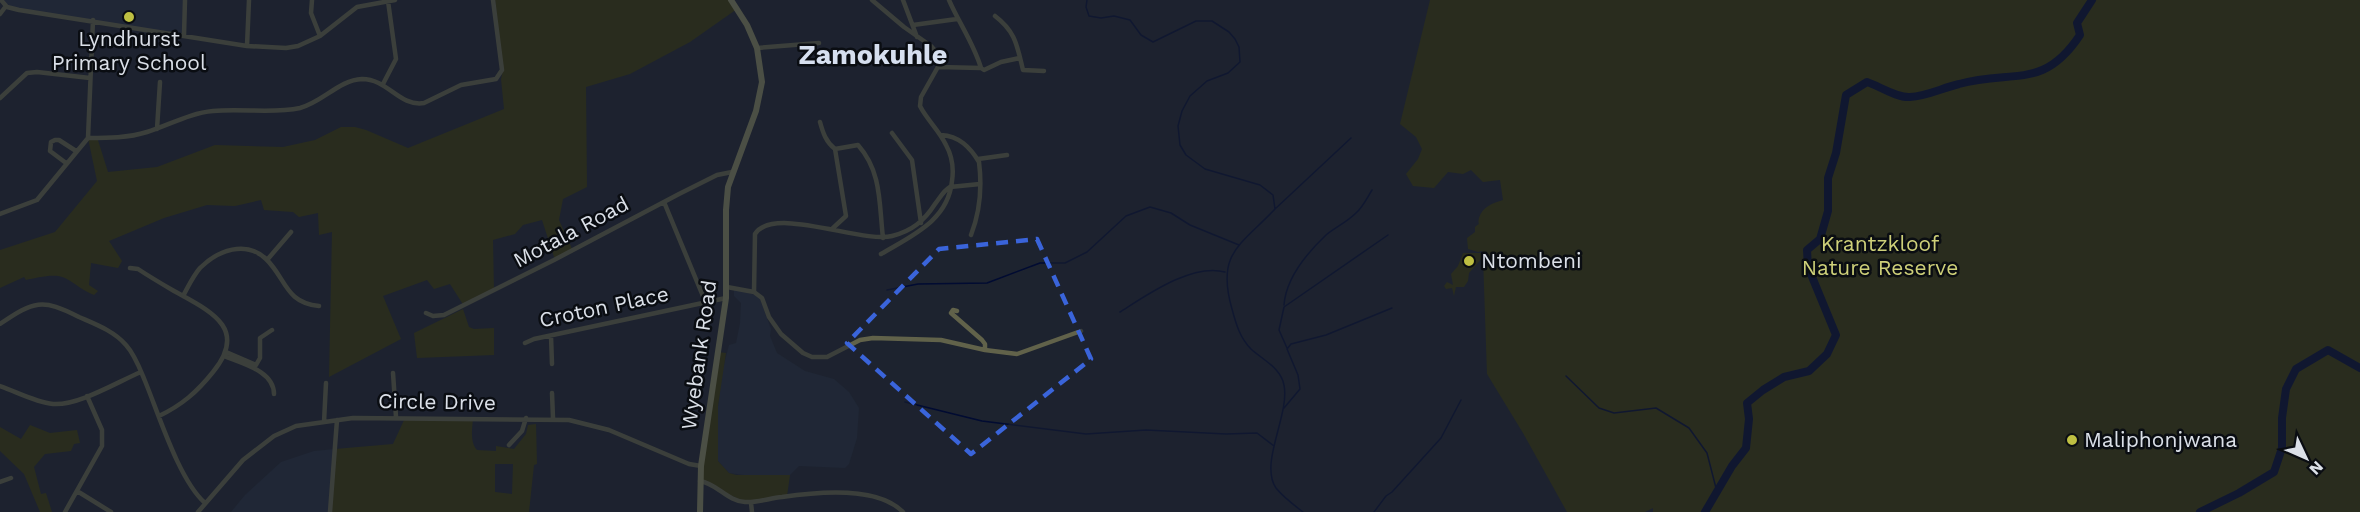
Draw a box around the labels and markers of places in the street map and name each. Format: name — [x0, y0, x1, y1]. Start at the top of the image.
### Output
marker: Lyndhurst Primary School — [122, 10, 136, 24]
place label: Lyndhurst Primary School — [52, 26, 207, 75]
place label: Ntombeni — [1481, 248, 1582, 273]
marker: Ntombeni — [1462, 254, 1476, 268]
place label: Maliphonjwana — [2084, 427, 2237, 452]
marker: Maliphonjwana — [2065, 433, 2079, 447]

